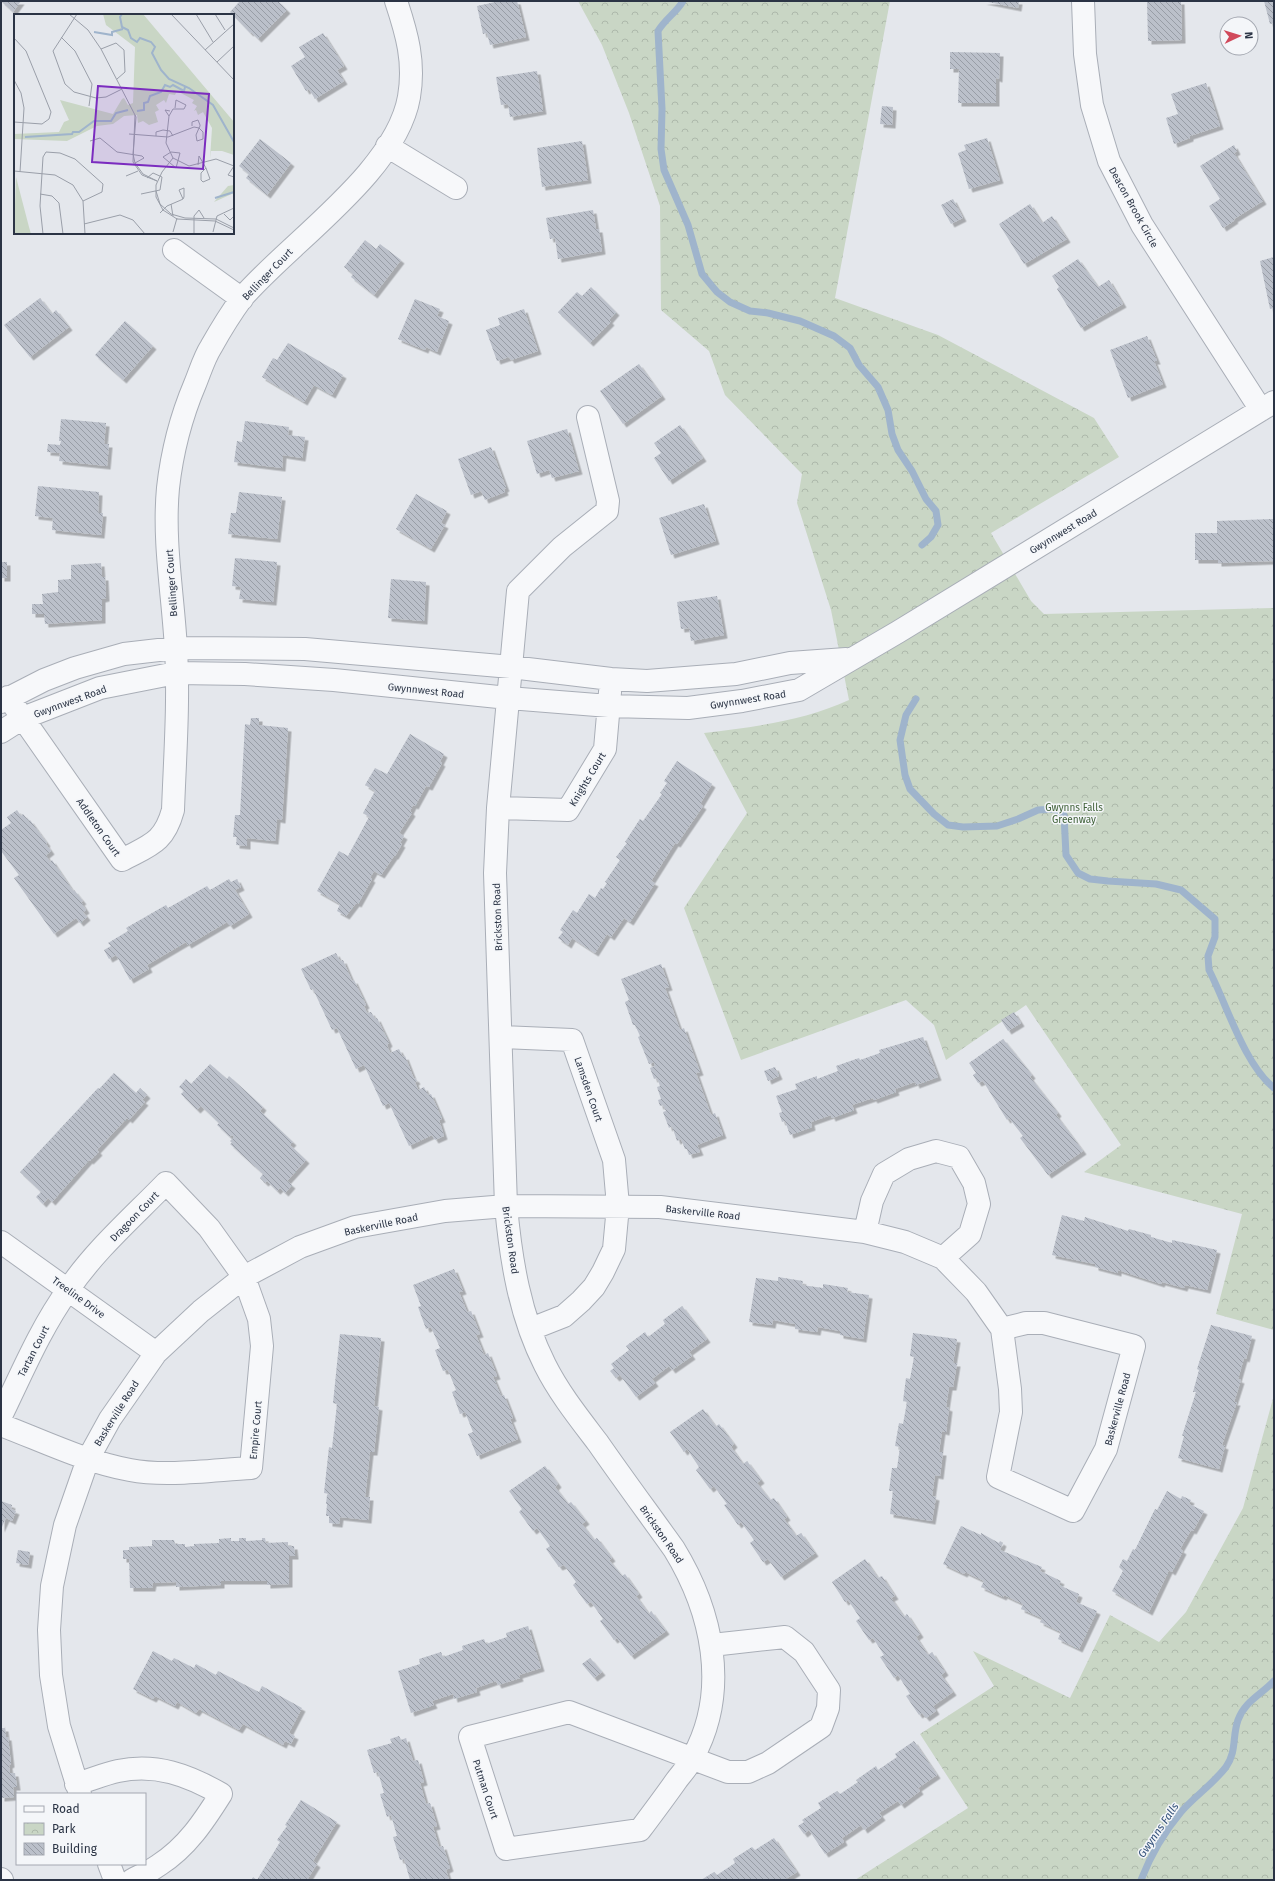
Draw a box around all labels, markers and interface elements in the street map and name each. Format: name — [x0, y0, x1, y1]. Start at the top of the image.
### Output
inset map — [14, 14, 234, 234]
north arrow — [1219, 16, 1259, 56]
text: N — [1242, 31, 1255, 39]
street label: Deacon Brook Circle — [1106, 165, 1160, 250]
street label: Bellinger Court — [240, 246, 296, 303]
street label: Gwynnwest Road — [1028, 507, 1100, 557]
street label: Bellinger Court — [164, 548, 180, 617]
street label: Gwynnwest Road — [387, 681, 465, 701]
street label: Gwynnwest Road — [32, 683, 108, 721]
street label: Gwynnwest Road — [709, 688, 787, 712]
street label: Knights Court — [567, 750, 609, 809]
street label: Addleton Court — [74, 796, 123, 859]
park label: Gwynns Falls Greenway — [1045, 802, 1103, 826]
street label: Brickston Road — [491, 883, 505, 951]
street label: Lamsden Court — [571, 1055, 605, 1124]
street label: Dragoon Court — [108, 1189, 162, 1244]
street label: Baskerville Road — [665, 1203, 741, 1223]
street label: Brickston Road — [499, 1206, 521, 1275]
street label: Baskerville Road — [343, 1211, 419, 1239]
street label: Treeline Drive — [50, 1275, 107, 1321]
street label: Tartan Court — [16, 1323, 52, 1379]
street label: Baskerville Road — [1102, 1371, 1133, 1447]
street label: Baskerville Road — [92, 1378, 142, 1449]
street label: Empire Court — [247, 1400, 265, 1460]
street label: Brickston Road — [637, 1503, 686, 1566]
street label: Putman Court — [470, 1758, 500, 1821]
legend — [16, 1793, 146, 1865]
water label: Gwynns Falls — [1135, 1800, 1182, 1860]
text: Road — [52, 1802, 80, 1816]
text: Park — [52, 1822, 76, 1836]
text: Building — [52, 1842, 98, 1856]

